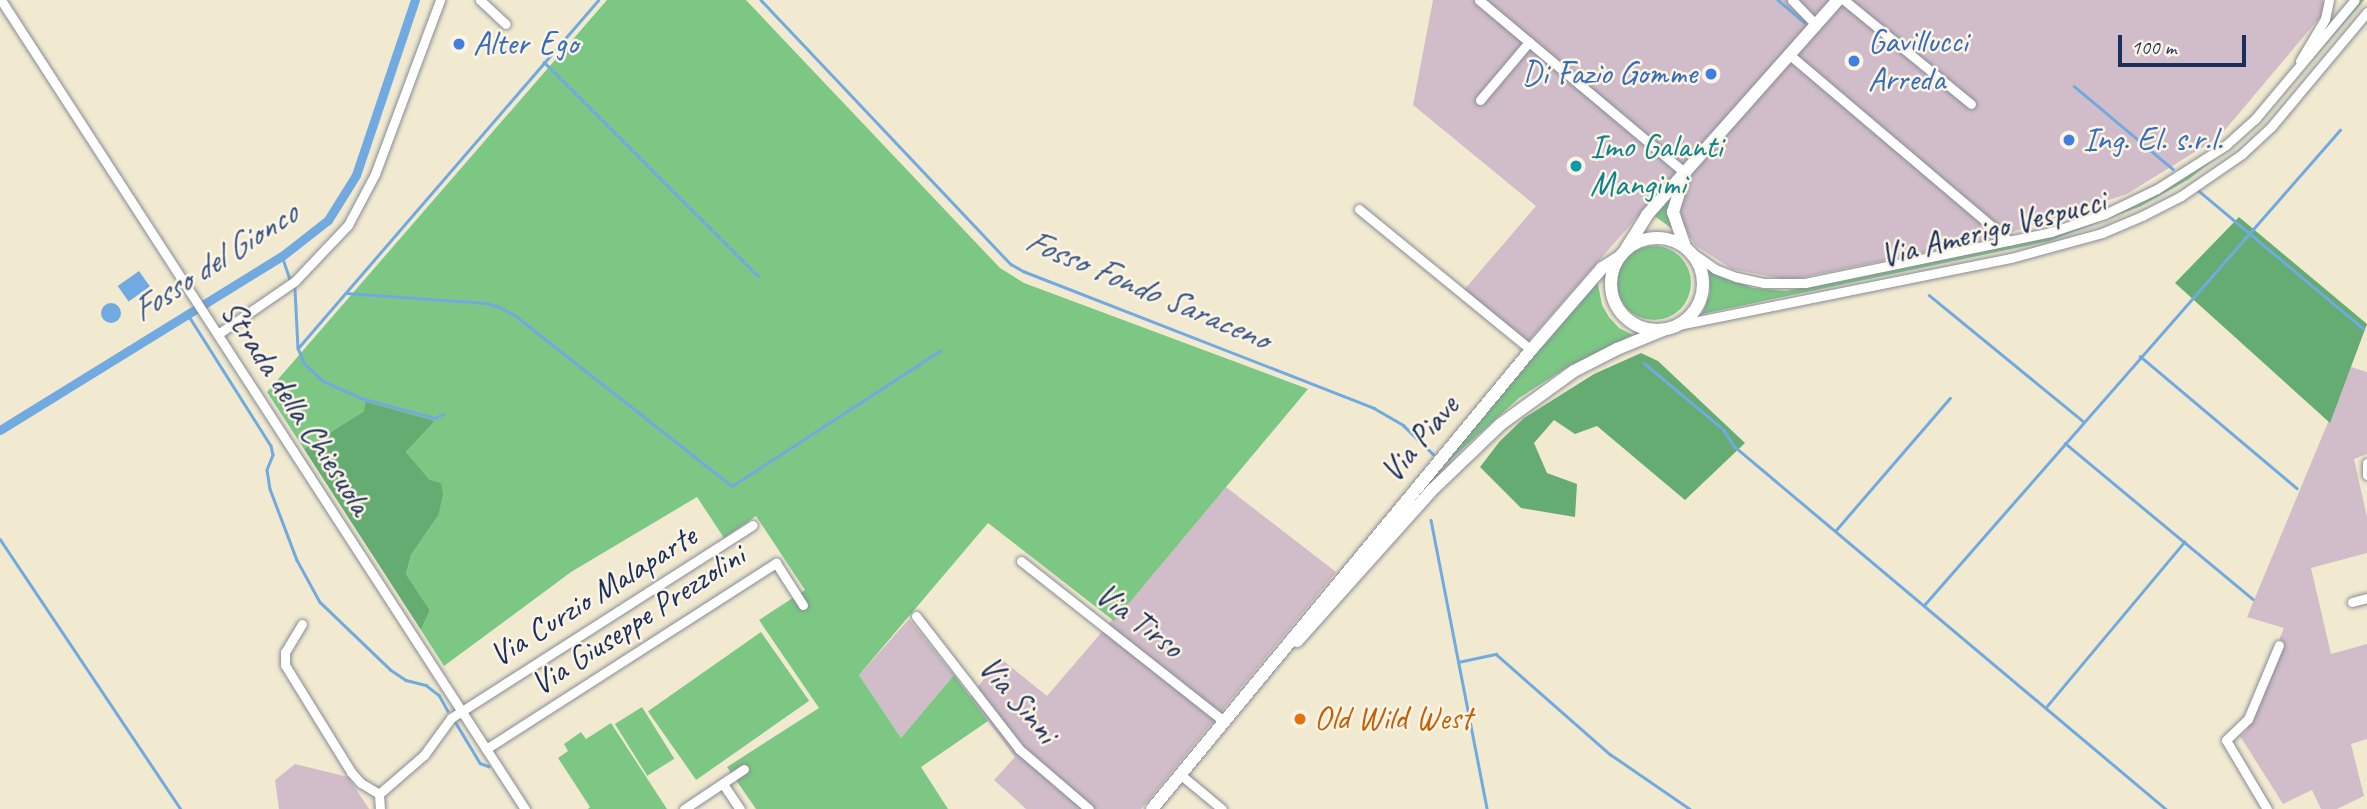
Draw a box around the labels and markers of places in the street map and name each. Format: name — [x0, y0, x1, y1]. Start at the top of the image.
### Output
place label: Gavillucci Arreda — [1868, 22, 1968, 100]
place label: Alter Ego — [473, 24, 577, 64]
marker: Alter Ego — [451, 36, 467, 52]
marker: Gavillucci Arreda — [1846, 53, 1862, 69]
place label: Di Fazio Gomme — [1522, 54, 1697, 94]
marker: Di Fazio Gomme — [1703, 66, 1719, 82]
place label: Ing. El. s.r.l. — [2083, 120, 2223, 160]
place label: Imo Galanti Mangimi — [1590, 127, 1723, 205]
marker: Ing. El. s.r.l. — [2061, 132, 2077, 148]
marker: Imo Galanti Mangimi — [1568, 158, 1584, 174]
place label: Old Wild West — [1314, 699, 1472, 739]
marker: Old Wild West — [1292, 711, 1308, 727]

